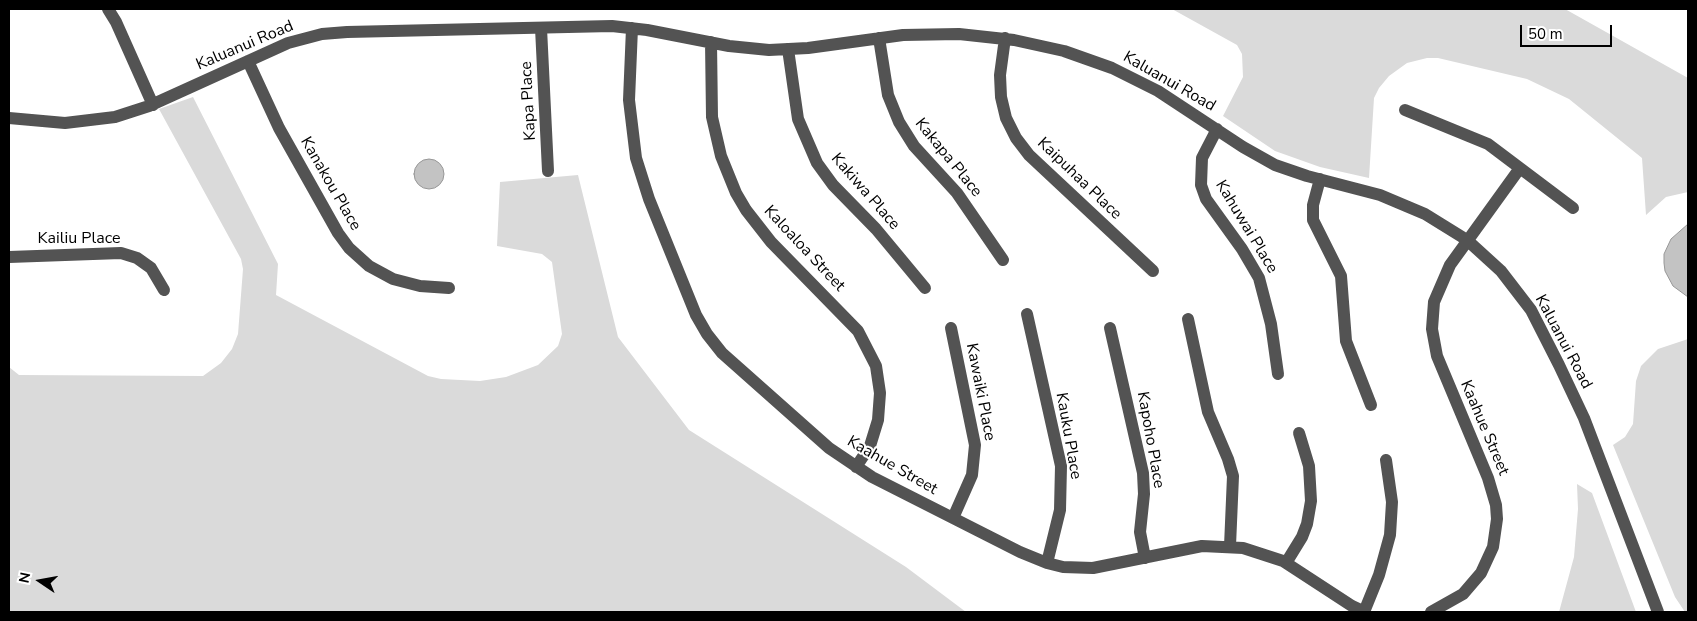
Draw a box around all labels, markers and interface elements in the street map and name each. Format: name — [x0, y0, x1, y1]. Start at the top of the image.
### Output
scale bar — [1522, 15, 1614, 47]
street label: Kaluanui Road — [193, 17, 297, 75]
text: 50 m — [1528, 24, 1563, 44]
street label: Kaluanui Road — [1119, 48, 1219, 116]
street label: Kapa Place — [517, 61, 541, 141]
street label: Kakapa Place — [910, 115, 986, 201]
street label: Kanakou Place — [295, 134, 365, 234]
street label: Kaipuhaa Place — [1033, 134, 1125, 224]
street label: Kakiwa Place — [827, 150, 903, 234]
street label: Kahuwai Place — [1211, 177, 1281, 277]
street label: Kaloaloa Street — [759, 202, 849, 296]
street label: Kailiu Place — [38, 229, 120, 249]
street label: Kaluanui Road — [1530, 292, 1596, 392]
street label: Kawaiki Place — [961, 342, 999, 442]
street label: Kaahue Street — [1455, 378, 1513, 478]
street label: Kapoho Place — [1132, 390, 1168, 490]
street label: Kauku Place — [1051, 391, 1085, 481]
street label: Kaahue Street — [843, 432, 941, 500]
north arrow — [15, 556, 65, 606]
text: N — [14, 571, 35, 585]

